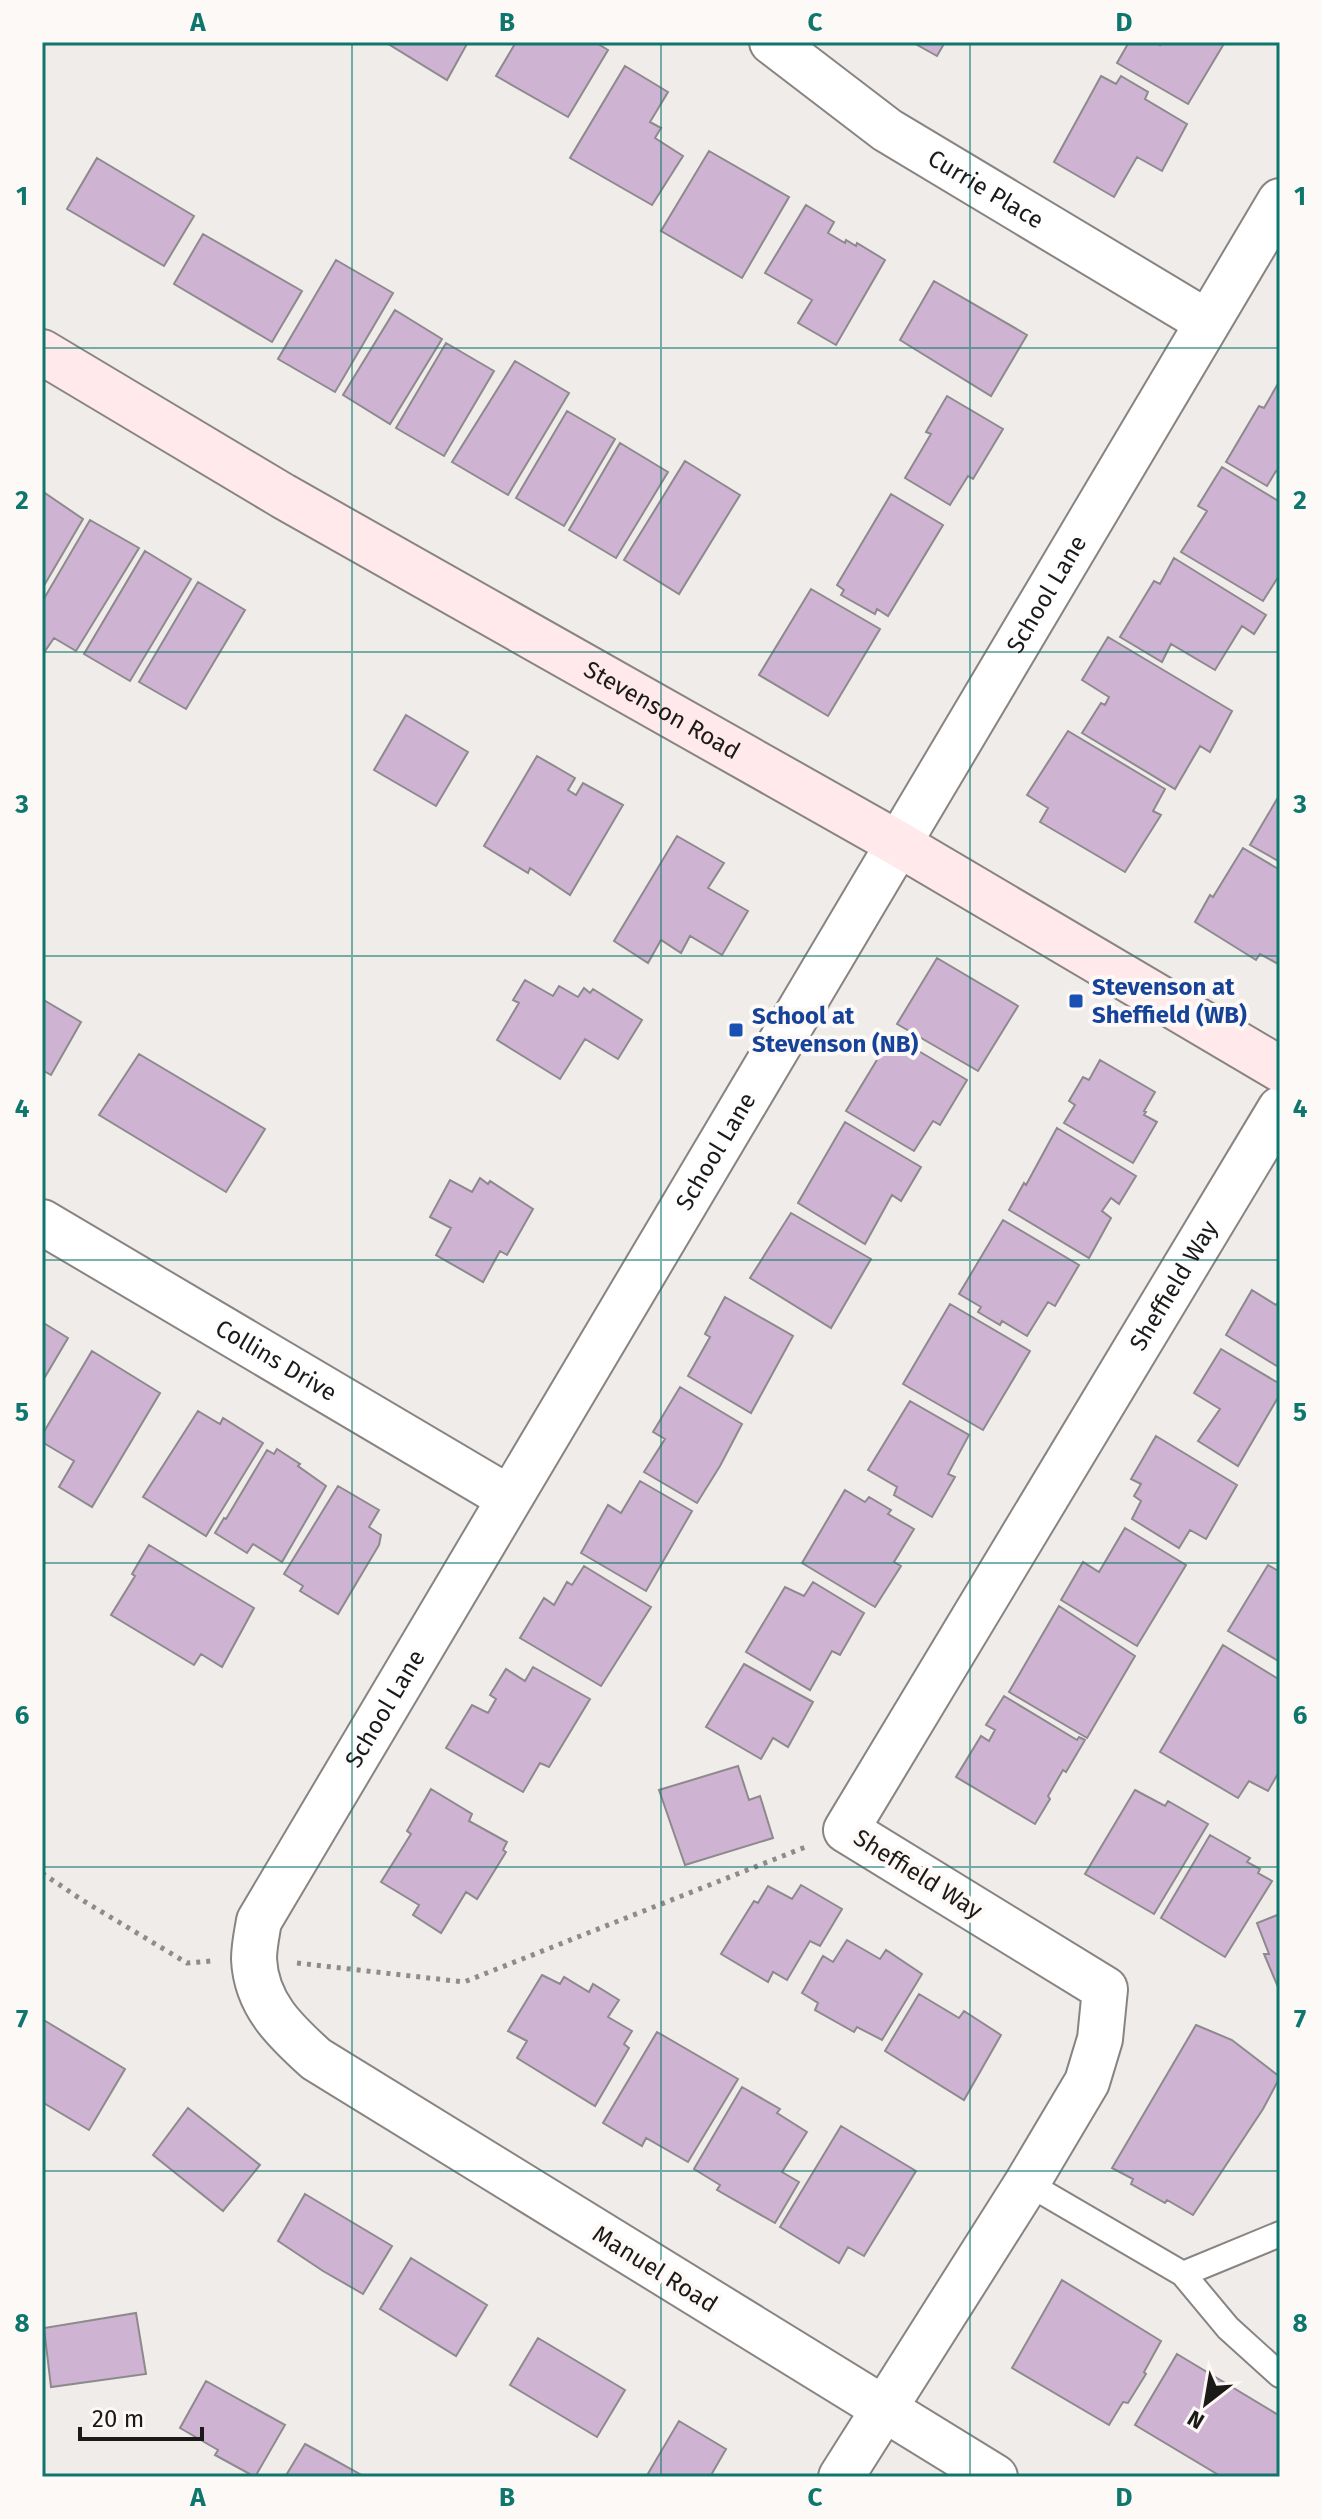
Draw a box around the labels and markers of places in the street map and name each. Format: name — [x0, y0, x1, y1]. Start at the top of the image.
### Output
place label: Stevenson at Sheffield (WB) — [1092, 973, 1247, 1029]
marker: Stevenson at Sheffield (WB) — [1067, 992, 1085, 1010]
place label: School at Stevenson (NB) — [752, 1002, 918, 1058]
marker: School at Stevenson (NB) — [727, 1021, 745, 1039]

